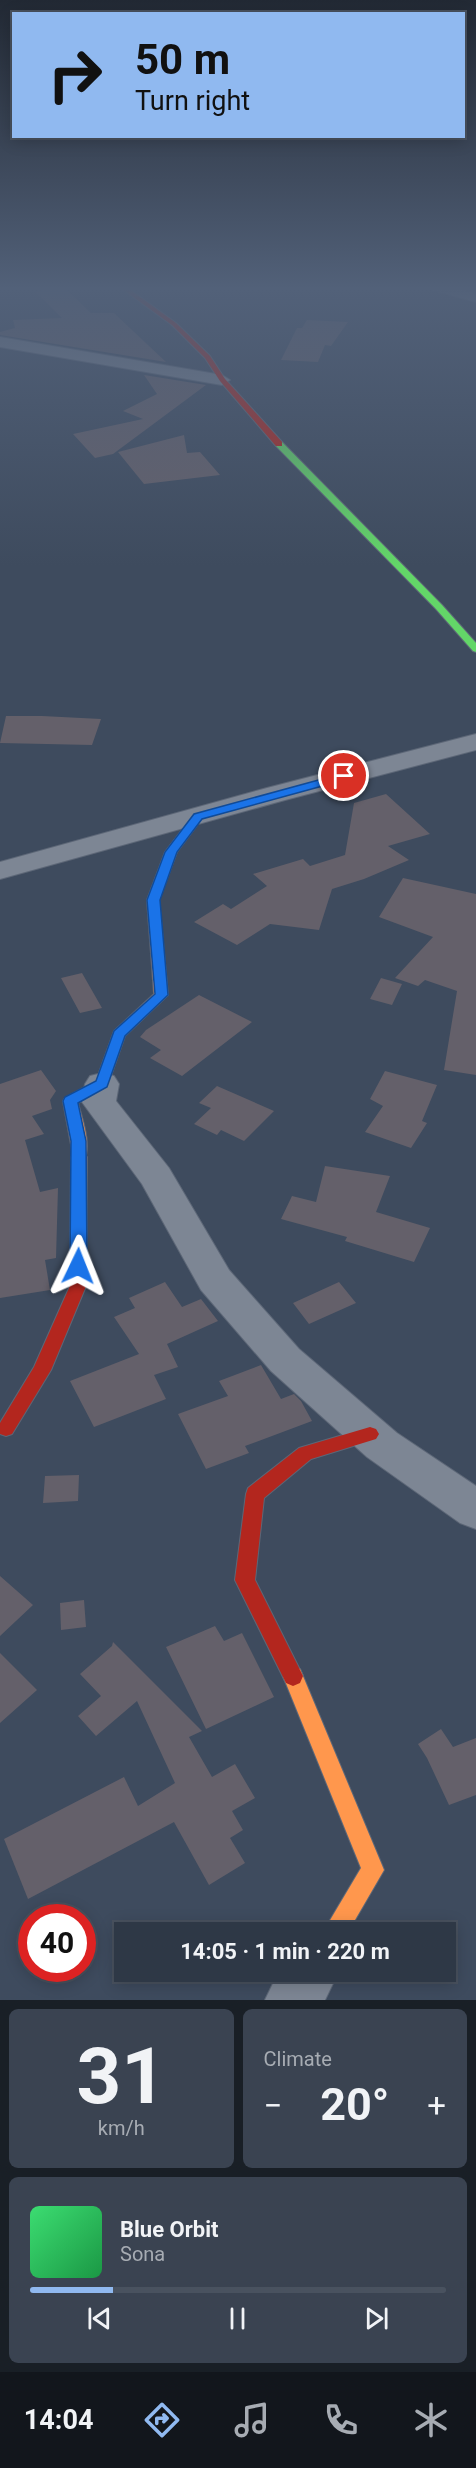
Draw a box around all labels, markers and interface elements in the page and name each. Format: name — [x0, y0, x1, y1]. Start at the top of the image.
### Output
text: 50 m — [135, 35, 230, 84]
icon: right — [36, 36, 114, 114]
text: Turn right — [135, 85, 250, 117]
pin — [318, 750, 369, 801]
icon: arrive — [327, 759, 360, 792]
position arrow — [46, 1234, 110, 1298]
speed limit sign: 40 — [18, 1904, 96, 1982]
text: 14:05 · 1 min · 220 m — [180, 1939, 390, 1964]
text: 31 — [76, 2031, 166, 2122]
text: Climate — [264, 2047, 332, 2071]
text: 20° — [320, 2078, 389, 2131]
text: − — [264, 2086, 282, 2125]
text: + — [427, 2086, 446, 2125]
text: km/h — [98, 2116, 145, 2140]
text: Blue Orbit — [120, 2217, 218, 2242]
text: Sona — [120, 2242, 165, 2266]
icon: previous — [83, 2302, 116, 2335]
icon: pause — [221, 2302, 254, 2335]
icon: next — [360, 2302, 393, 2335]
icon: directions — [141, 2399, 183, 2441]
icon: music — [231, 2399, 273, 2441]
icon: phone — [320, 2399, 362, 2441]
icon: climate — [410, 2399, 452, 2441]
text: 14:04 — [24, 2404, 93, 2436]

